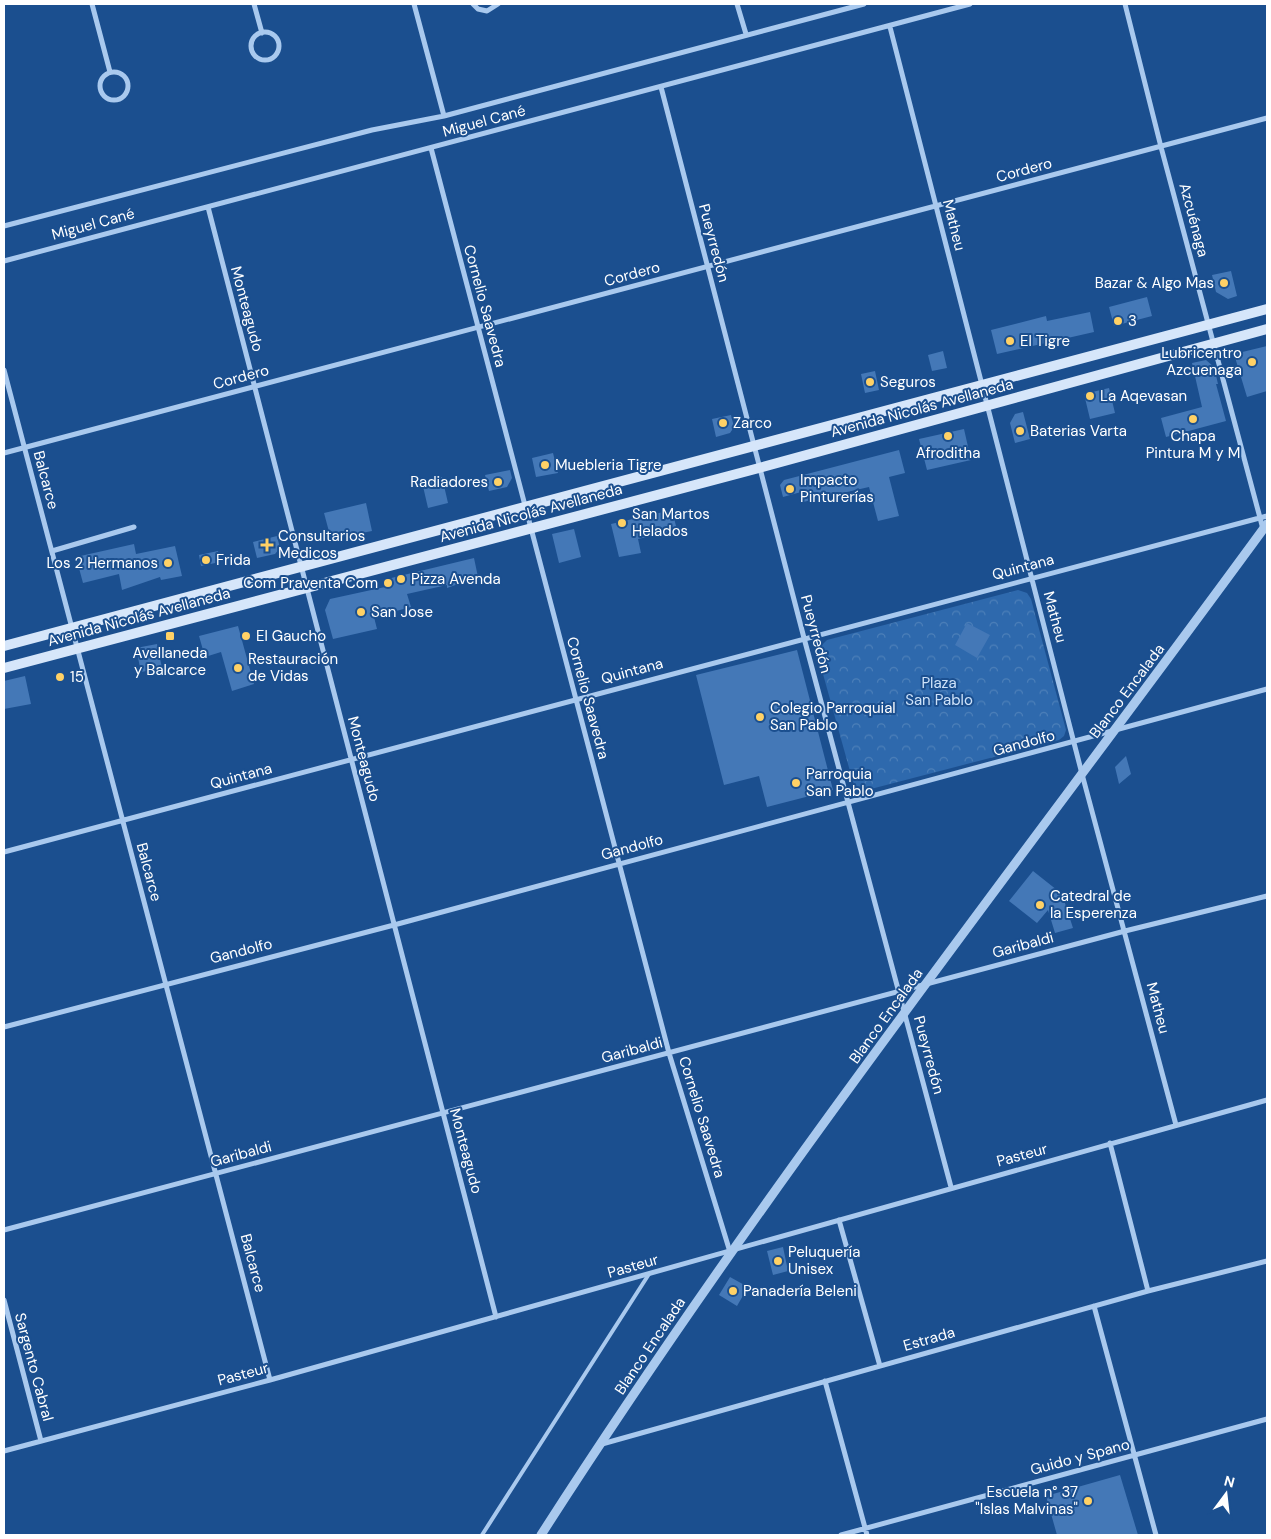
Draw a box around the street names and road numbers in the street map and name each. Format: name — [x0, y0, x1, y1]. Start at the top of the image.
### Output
street label: Miguel Cané — [440, 100, 528, 142]
street label: Cordero — [994, 153, 1054, 187]
street label: Azcuénaga — [1175, 181, 1213, 259]
street label: Matheu — [938, 197, 970, 253]
street label: Pueyrredón — [694, 202, 734, 284]
street label: Miguel Cané — [49, 203, 137, 245]
street label: Cornelio Saavedra — [459, 243, 511, 369]
street label: Cordero — [602, 257, 662, 291]
street label: Monteagudo — [226, 264, 268, 354]
street label: Cordero — [211, 360, 271, 394]
street label: Avenida Nicolás Avellaneda — [828, 374, 1016, 442]
street label: Balcarce — [29, 449, 63, 511]
street label: Avenida Nicolás Avellaneda — [437, 479, 625, 547]
street label: Quintana — [990, 549, 1056, 585]
street label: Avenida Nicolás Avellaneda — [45, 583, 233, 651]
street label: Matheu — [1039, 589, 1071, 645]
street label: Pueyrredón — [796, 593, 836, 675]
street label: Cornelio Saavedra — [562, 635, 614, 761]
street label: Blanco Encalada — [1085, 640, 1169, 742]
street label: Quintana — [599, 653, 665, 689]
street label: Monteagudo — [343, 714, 385, 804]
street label: Gandolfo — [991, 725, 1057, 761]
street label: Quintana — [208, 758, 274, 794]
street label: Gandolfo — [599, 829, 665, 865]
street label: Balcarce — [132, 841, 166, 903]
street label: Garibaldi — [990, 927, 1056, 963]
street label: Gandolfo — [208, 934, 274, 968]
street label: Blanco Encalada — [845, 964, 927, 1068]
street label: Matheu — [1142, 980, 1174, 1036]
street label: Pueyrredón — [909, 1014, 949, 1096]
street label: Garibaldi — [599, 1032, 665, 1068]
street label: Cornelio Saavedra — [674, 1054, 730, 1180]
street label: Monteagudo — [445, 1106, 487, 1196]
street label: Garibaldi — [208, 1136, 274, 1172]
street label: Pasteur — [994, 1138, 1050, 1171]
street label: Balcarce — [236, 1232, 270, 1294]
street label: Pasteur — [605, 1249, 661, 1283]
street label: Blanco Encalada — [610, 1293, 690, 1399]
street label: Sargento Cabral — [10, 1311, 58, 1423]
street label: Estrada — [901, 1322, 957, 1356]
street label: Pasteur — [215, 1357, 271, 1390]
street label: Guido y Spano — [1028, 1434, 1132, 1480]

